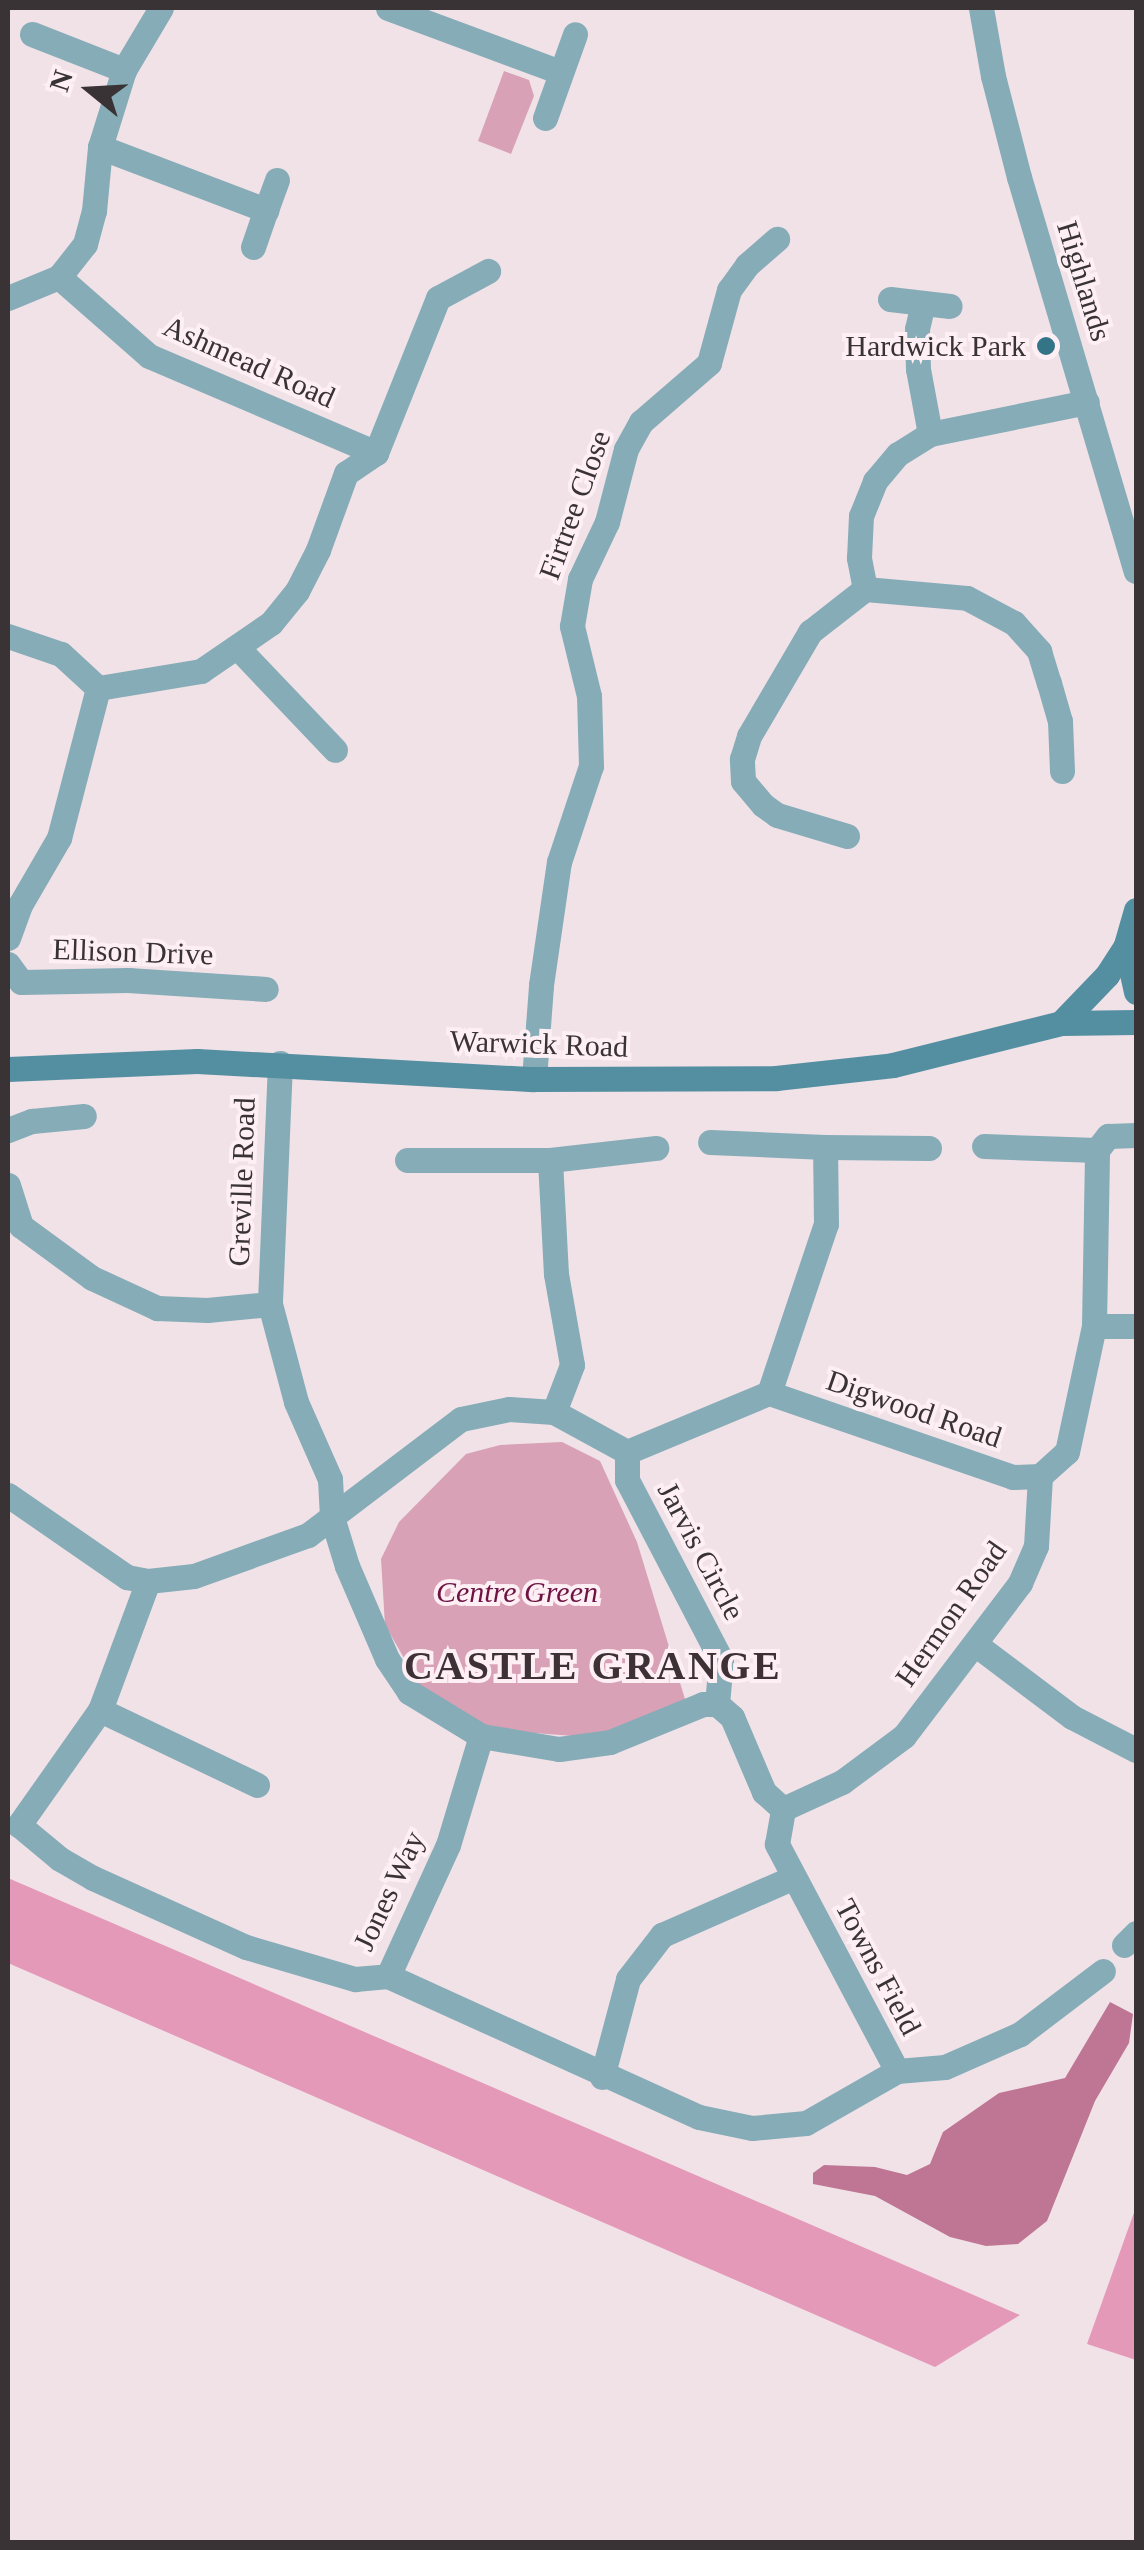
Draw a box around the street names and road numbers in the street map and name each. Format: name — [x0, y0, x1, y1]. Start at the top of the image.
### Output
street label: Highlands — [1049, 217, 1119, 345]
street label: Ashmead Road — [158, 308, 340, 416]
street label: Firtree Close — [531, 426, 619, 584]
street label: Ellison Drive — [52, 931, 214, 973]
street label: Warwick Road — [449, 1023, 629, 1065]
street label: Greville Road — [221, 1097, 263, 1267]
street label: Digwood Road — [822, 1362, 1006, 1456]
street label: Jarvis Circle — [650, 1476, 752, 1626]
street label: Hermon Road — [888, 1534, 1014, 1694]
street label: Jones Way — [346, 1825, 432, 1957]
street label: Towns Field — [827, 1893, 929, 2041]

